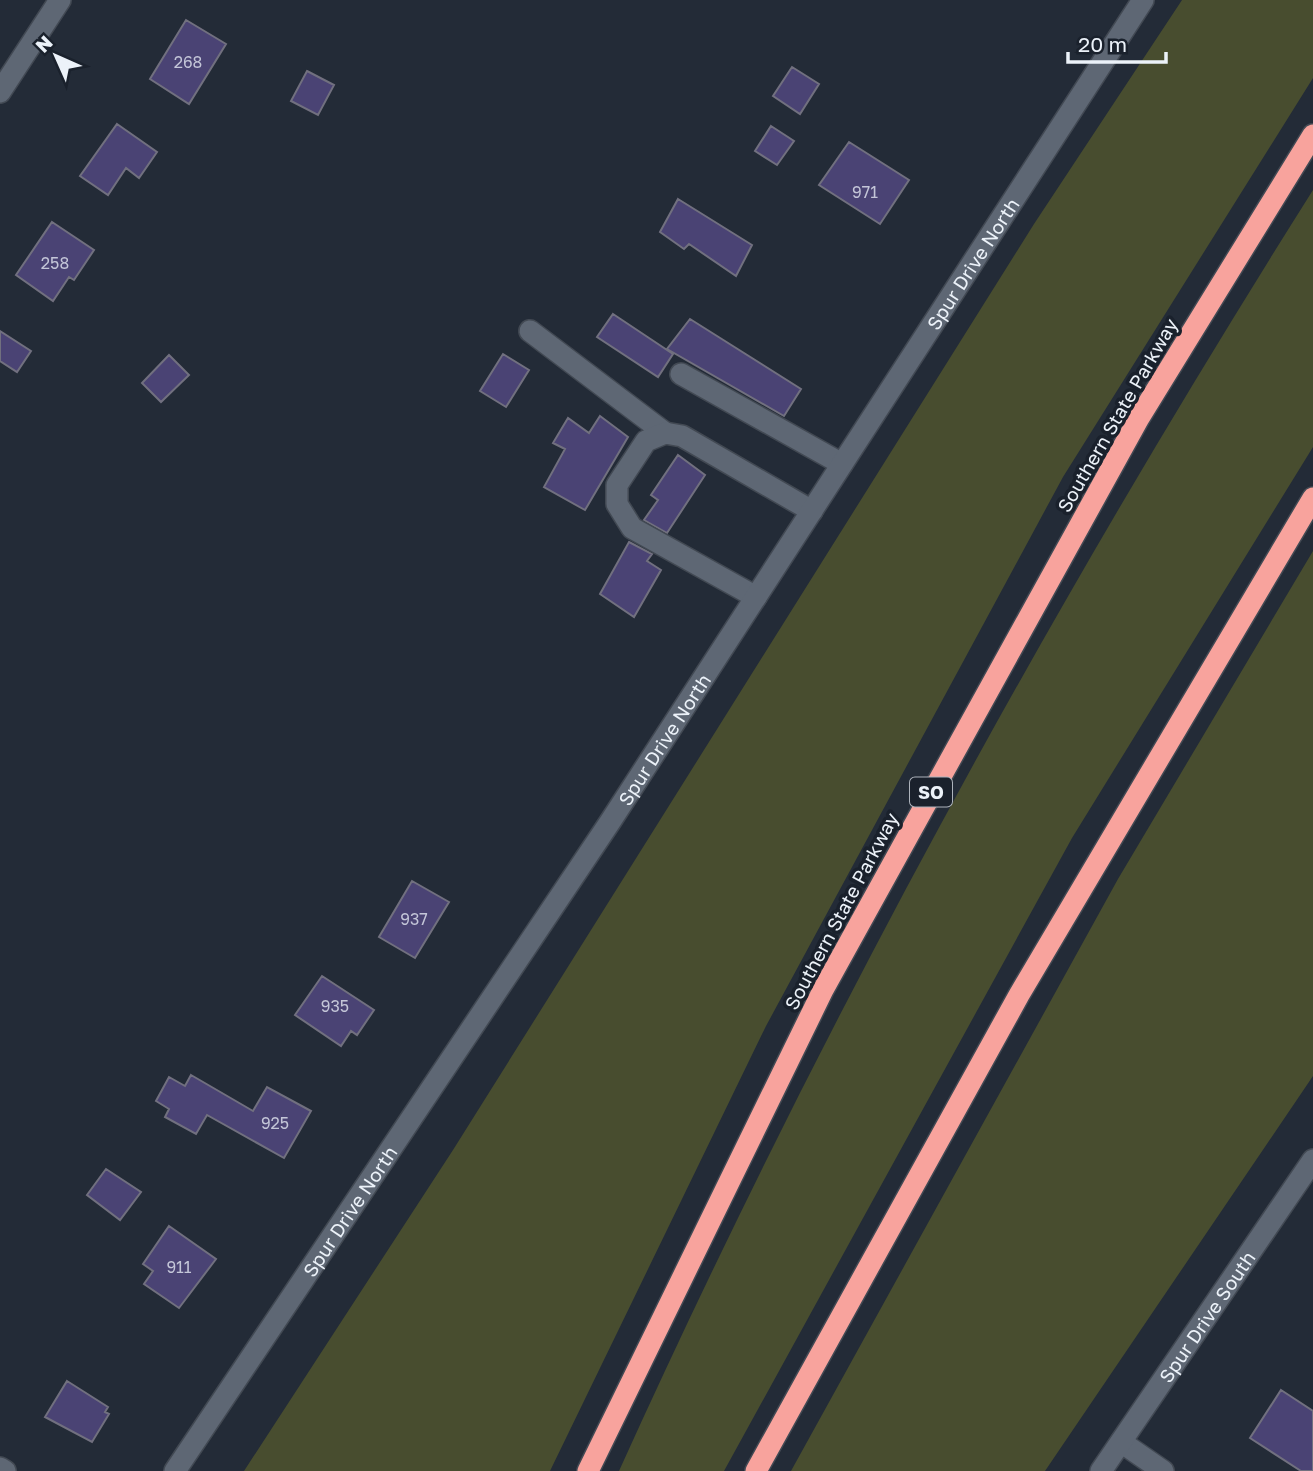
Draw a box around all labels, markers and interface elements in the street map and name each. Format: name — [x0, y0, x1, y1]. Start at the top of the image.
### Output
north arrow — [21, 21, 91, 91]
scale bar — [1068, 21, 1166, 65]
text: N — [30, 30, 57, 57]
text: 20 m — [1078, 31, 1127, 57]
house number: 268 — [174, 52, 202, 72]
house number: 971 — [852, 182, 878, 202]
street label: Spur Drive North — [921, 193, 1023, 334]
house number: 258 — [41, 253, 69, 273]
street label: Southern State Parkway — [1052, 314, 1182, 516]
street label: Spur Drive North — [613, 669, 715, 809]
road number: SO — [910, 778, 952, 806]
street label: Southern State Parkway — [779, 808, 903, 1013]
house number: 937 — [400, 909, 428, 929]
house number: 935 — [321, 996, 349, 1016]
house number: 925 — [261, 1113, 289, 1133]
street label: Spur Drive North — [297, 1141, 401, 1281]
street label: Spur Drive South — [1154, 1246, 1259, 1387]
house number: 911 — [166, 1257, 192, 1277]

